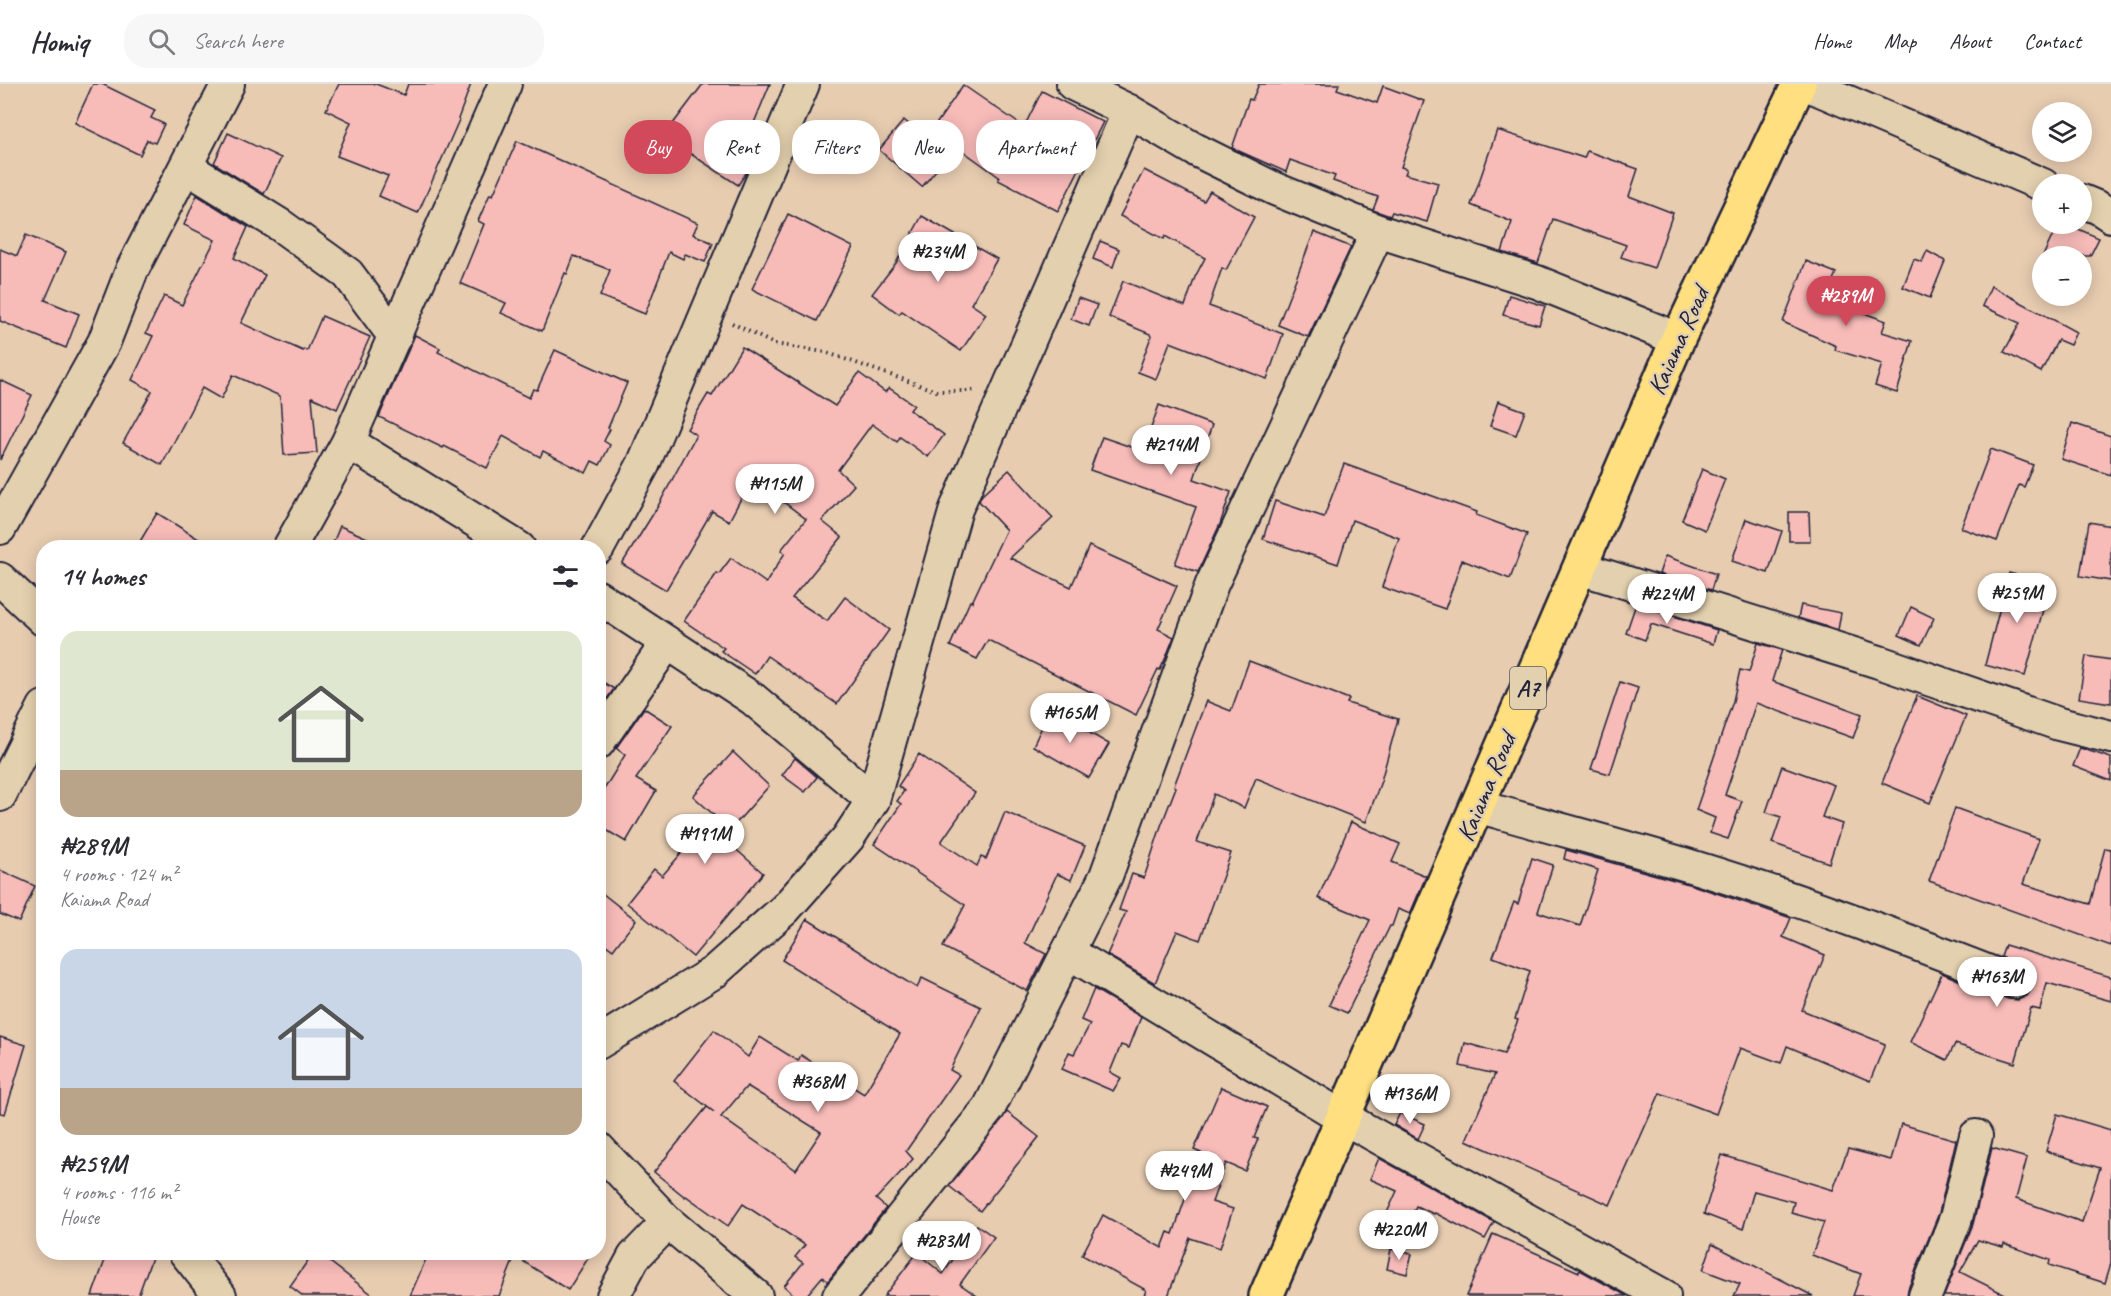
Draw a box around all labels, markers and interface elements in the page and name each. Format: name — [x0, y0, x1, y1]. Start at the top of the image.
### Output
search box — [124, 14, 544, 68]
text: Homiq — [30, 24, 88, 59]
icon: search — [145, 25, 178, 58]
text: Search here — [193, 27, 283, 55]
text: Home — [1813, 28, 1851, 54]
text: Map — [1884, 28, 1916, 54]
text: About — [1949, 28, 1991, 54]
text: Contact — [2024, 28, 2081, 54]
map controls — [2032, 102, 2092, 306]
button: layers — [2032, 102, 2092, 162]
chip: Buy — [624, 120, 692, 174]
chip: Rent — [704, 120, 780, 174]
chip: Filters — [792, 120, 880, 174]
chip: New — [892, 120, 964, 174]
chip: Apartment — [976, 120, 1096, 174]
button: + — [2032, 174, 2092, 234]
pin: ₦234M — [896, 232, 980, 283]
text: ₦234M — [912, 239, 964, 264]
button: − — [2032, 246, 2092, 306]
pin: ₦289M — [1804, 276, 1888, 327]
street label: Kaiama Road — [1640, 278, 1718, 400]
text: ₦289M — [1820, 283, 1872, 308]
pin: ₦214M — [1129, 425, 1213, 476]
text: ₦214M — [1145, 432, 1197, 457]
pin: ₦115M — [733, 464, 817, 515]
text: ₦115M — [749, 471, 801, 496]
text: 14 homes — [60, 560, 145, 593]
icon: filters — [549, 560, 582, 593]
pin: ₦259M — [1975, 573, 2059, 624]
pin: ₦224M — [1625, 574, 1709, 625]
text: ₦259M — [1992, 580, 2042, 605]
text: ₦224M — [1641, 581, 1693, 606]
road number: A7 — [1510, 667, 1546, 709]
icon: home — [267, 670, 375, 778]
pin: ₦165M — [1028, 693, 1112, 744]
text: ₦165M — [1044, 700, 1096, 725]
street label: Kaiama Road — [1448, 724, 1525, 846]
pin: ₦191M — [663, 814, 747, 865]
text: ₦191M — [679, 821, 731, 846]
text: ₦289M — [60, 829, 127, 862]
text: 4 rooms · 124 m² — [60, 862, 177, 887]
text: Kaiama Road — [60, 887, 148, 912]
pin: ₦163M — [1955, 957, 2039, 1008]
text: ₦163M — [1971, 964, 2023, 989]
icon: home — [267, 988, 375, 1096]
pin: ₦368M — [776, 1062, 860, 1113]
text: ₦368M — [792, 1069, 844, 1094]
pin: ₦136M — [1368, 1074, 1452, 1125]
text: ₦136M — [1384, 1081, 1436, 1106]
text: ₦259M — [60, 1147, 126, 1180]
pin: ₦249M — [1143, 1151, 1227, 1202]
text: ₦249M — [1159, 1158, 1211, 1183]
text: 4 rooms · 116 m² — [60, 1180, 177, 1205]
text: House — [60, 1205, 99, 1230]
pin: ₦220M — [1357, 1210, 1441, 1261]
text: ₦220M — [1373, 1217, 1425, 1242]
pin: ₦283M — [900, 1221, 984, 1272]
text: ₦283M — [916, 1228, 968, 1253]

